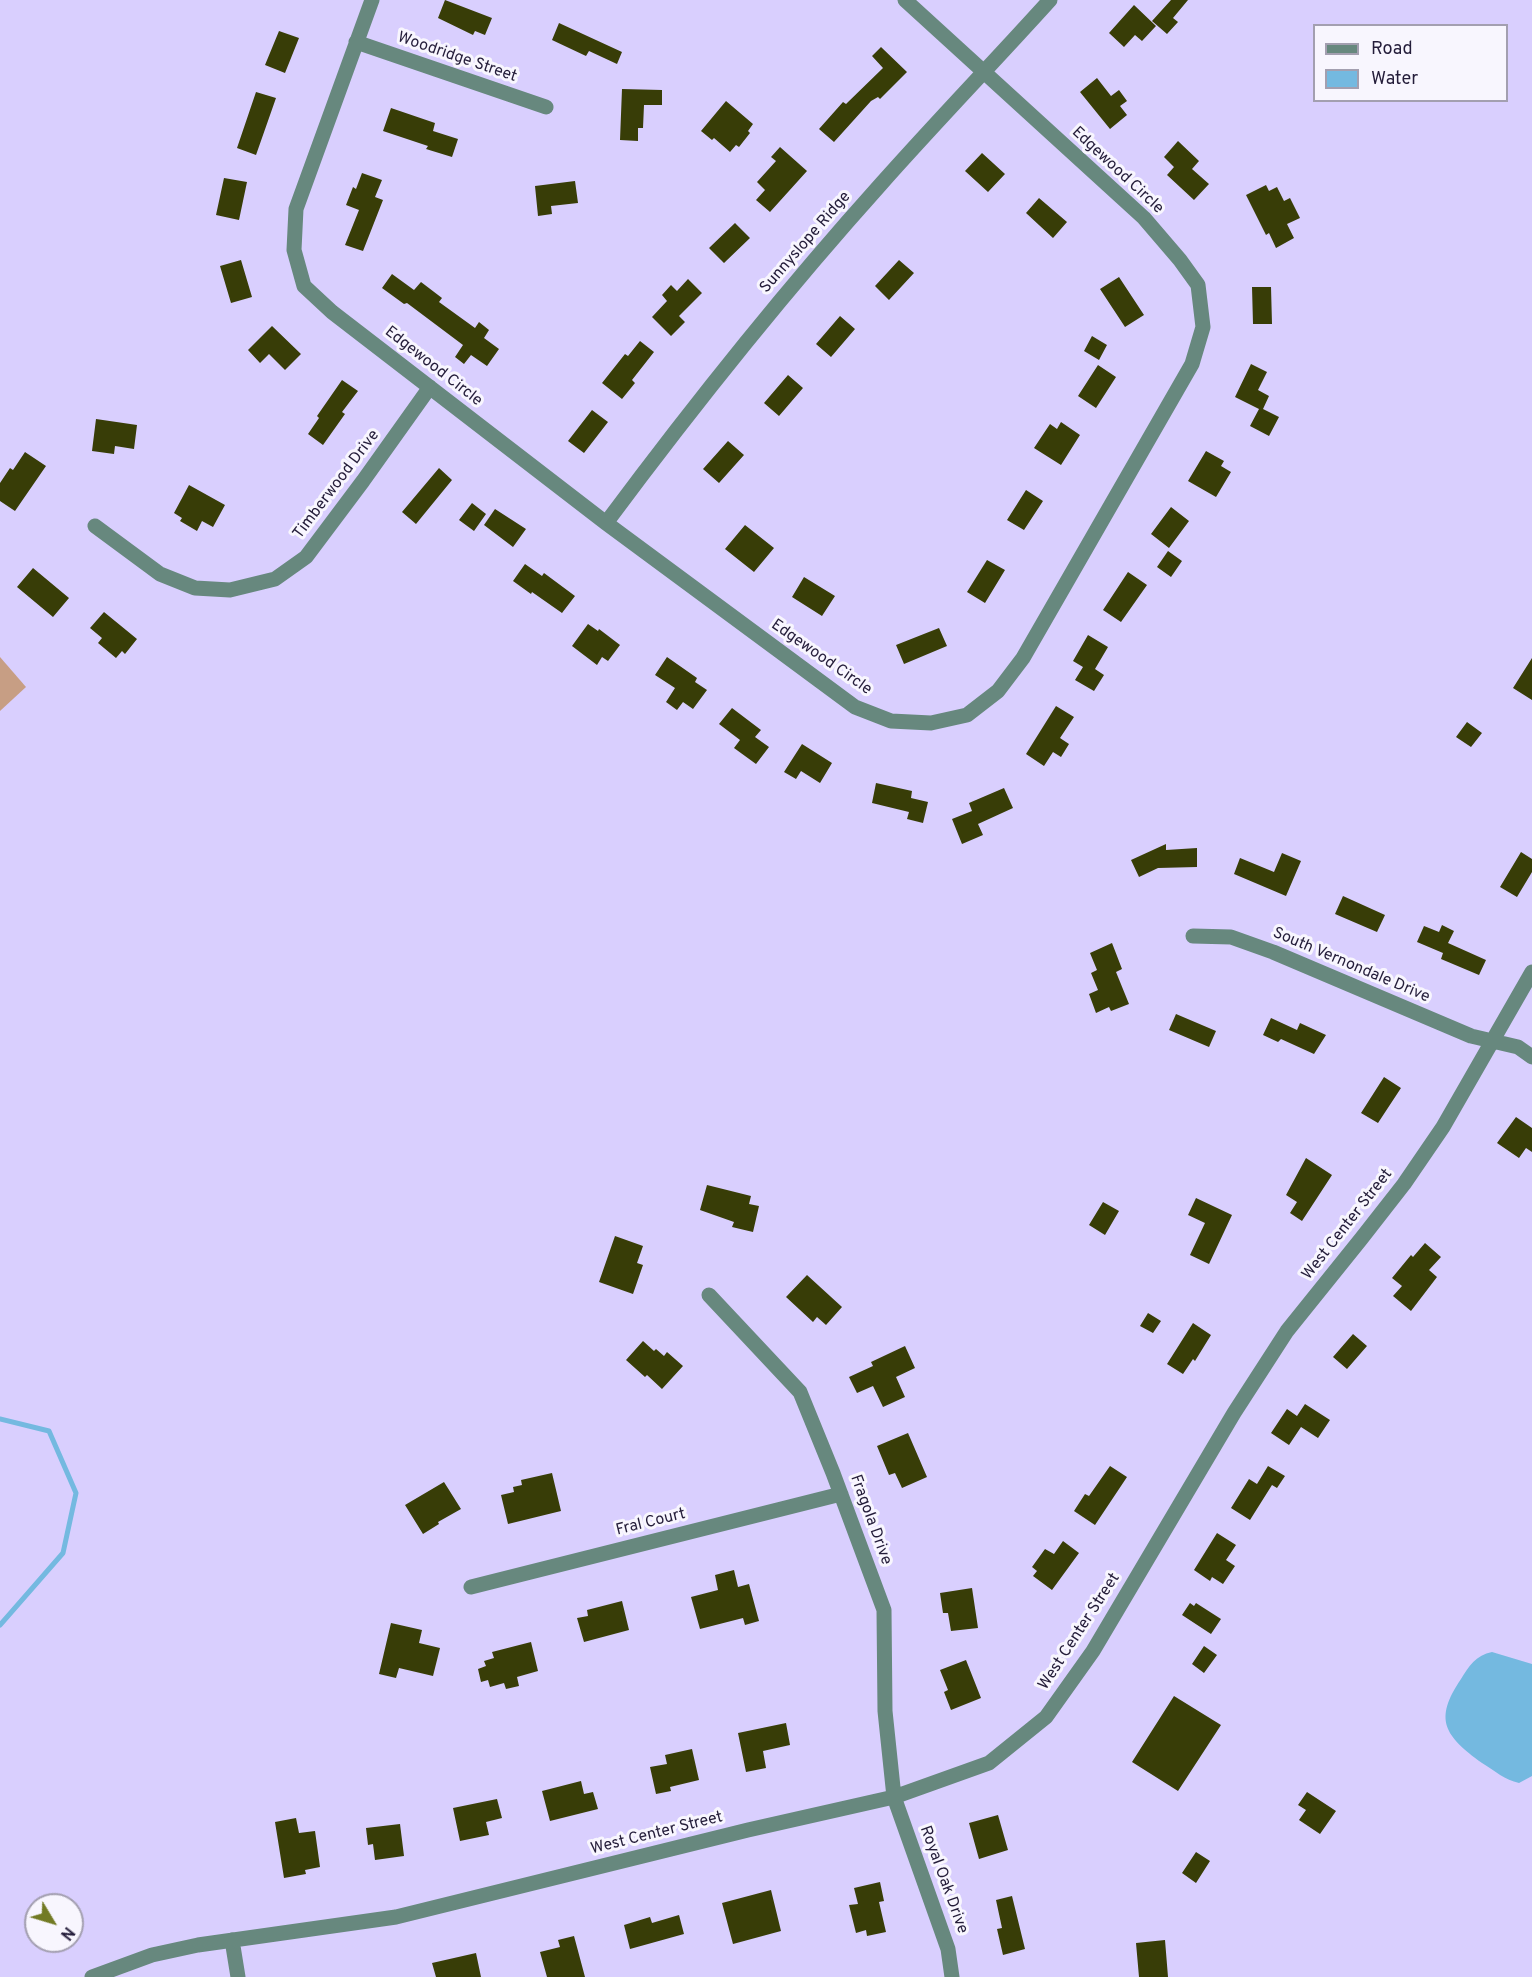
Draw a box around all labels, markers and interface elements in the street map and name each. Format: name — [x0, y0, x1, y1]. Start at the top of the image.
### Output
legend — [1313, 24, 1508, 102]
street label: Woodridge Street — [395, 29, 519, 87]
text: Road — [1371, 38, 1413, 61]
text: Water — [1371, 68, 1418, 91]
street label: Edgewood Circle — [1067, 123, 1167, 219]
street label: Sunnyslope Ridge — [757, 188, 855, 298]
street label: Edgewood Circle — [380, 323, 486, 411]
street label: Timberwood Drive — [290, 427, 384, 543]
street label: Edgewood Circle — [767, 616, 875, 700]
street label: South Vernondale Drive — [1270, 924, 1432, 1008]
street label: West Center Street — [1299, 1166, 1397, 1284]
street label: Fragola Drive — [845, 1472, 895, 1568]
street label: Fral Court — [614, 1505, 688, 1541]
street label: West Center Street — [1035, 1570, 1125, 1694]
street label: West Center Street — [589, 1808, 725, 1860]
street label: Royal Oak Drive — [915, 1823, 971, 1937]
north arrow — [24, 1893, 84, 1953]
text: N — [55, 1922, 78, 1944]

